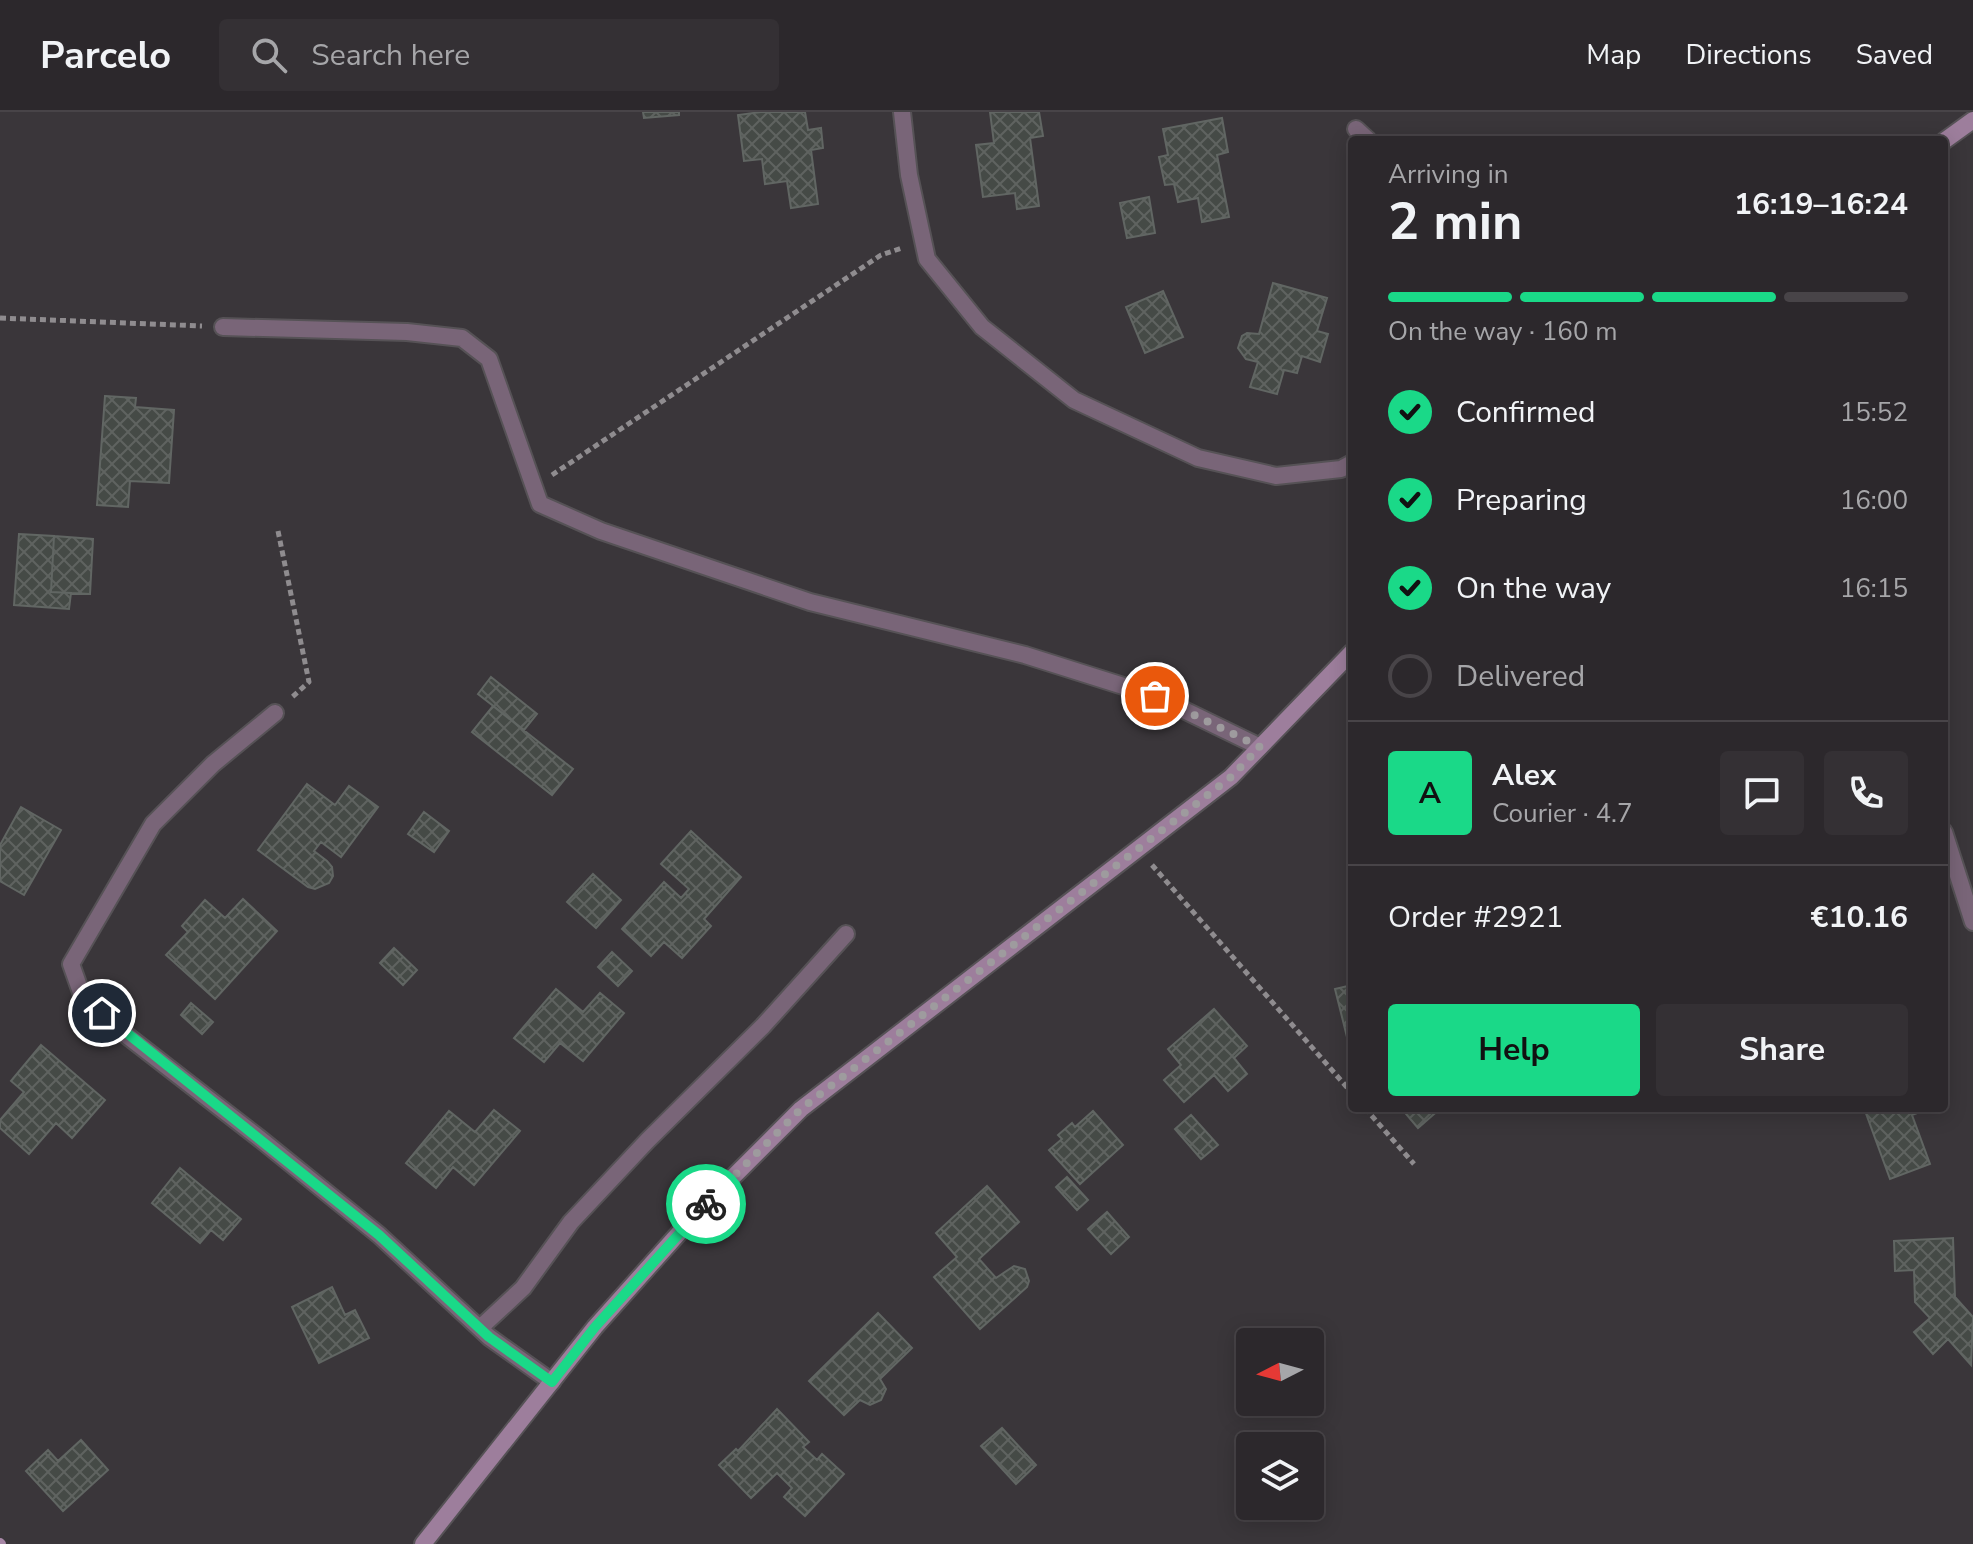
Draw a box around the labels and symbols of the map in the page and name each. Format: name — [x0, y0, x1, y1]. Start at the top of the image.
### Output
pin — [1121, 662, 1189, 730]
pin — [68, 979, 136, 1047]
courier — [666, 1164, 746, 1244]
north arrow — [1236, 1328, 1324, 1416]

